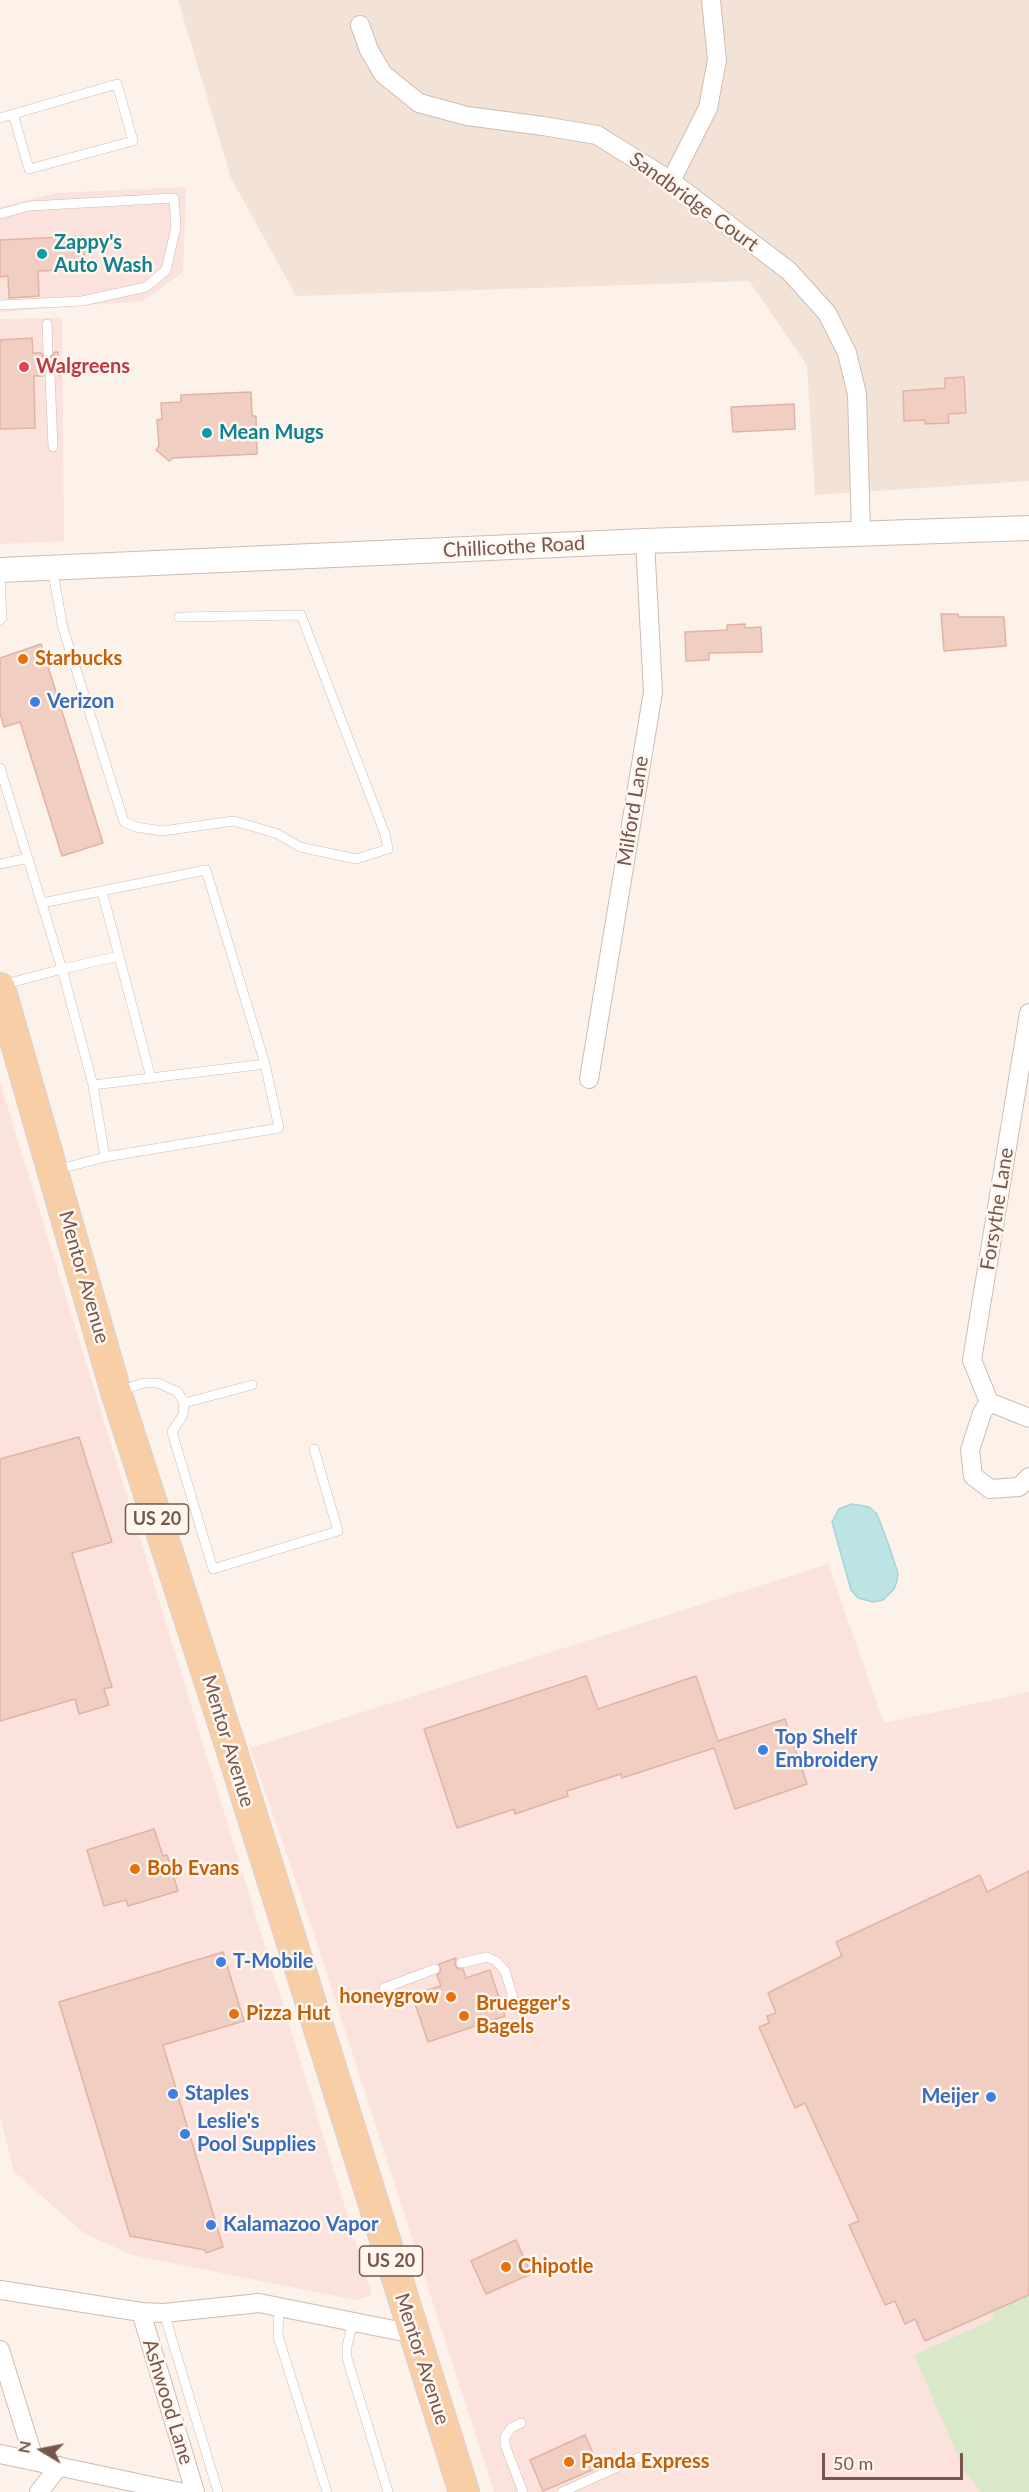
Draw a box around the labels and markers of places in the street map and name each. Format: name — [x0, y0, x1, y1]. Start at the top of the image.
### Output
place label: Zappy's Auto Wash — [54, 231, 153, 278]
marker: Zappy's Auto Wash — [35, 247, 49, 261]
place label: Walgreens — [36, 355, 130, 379]
marker: Walgreens — [17, 360, 31, 374]
place label: Mean Mugs — [219, 421, 324, 445]
marker: Mean Mugs — [200, 426, 214, 440]
place label: Starbucks — [35, 647, 122, 671]
marker: Starbucks — [16, 652, 30, 666]
place label: Verizon — [47, 690, 114, 714]
marker: Verizon — [28, 695, 42, 709]
place label: Top Shelf Embroidery — [775, 1726, 878, 1773]
marker: Top Shelf Embroidery — [756, 1743, 770, 1757]
place label: Bob Evans — [147, 1857, 239, 1881]
marker: Bob Evans — [128, 1862, 142, 1876]
place label: T-Mobile — [233, 1950, 313, 1974]
marker: T-Mobile — [214, 1955, 228, 1969]
place label: honeygrow — [339, 1985, 439, 2009]
marker: honeygrow — [444, 1990, 458, 2004]
place label: Bruegger's Bagels — [476, 1992, 570, 2039]
place label: Pizza Hut — [246, 2002, 331, 2026]
marker: Pizza Hut — [227, 2007, 241, 2021]
marker: Bruegger's Bagels — [457, 2009, 471, 2023]
place label: Staples — [185, 2082, 249, 2106]
place label: Meijer — [921, 2085, 979, 2109]
marker: Staples — [166, 2087, 180, 2101]
marker: Meijer — [984, 2090, 998, 2104]
place label: Leslie's Pool Supplies — [197, 2110, 316, 2157]
marker: Leslie's Pool Supplies — [178, 2127, 192, 2141]
place label: Kalamazoo Vapor — [223, 2213, 379, 2237]
marker: Kalamazoo Vapor — [204, 2218, 218, 2232]
place label: Chipotle — [518, 2255, 593, 2279]
marker: Chipotle — [499, 2260, 513, 2274]
place label: Panda Express — [581, 2450, 710, 2474]
marker: Panda Express — [562, 2455, 576, 2469]

